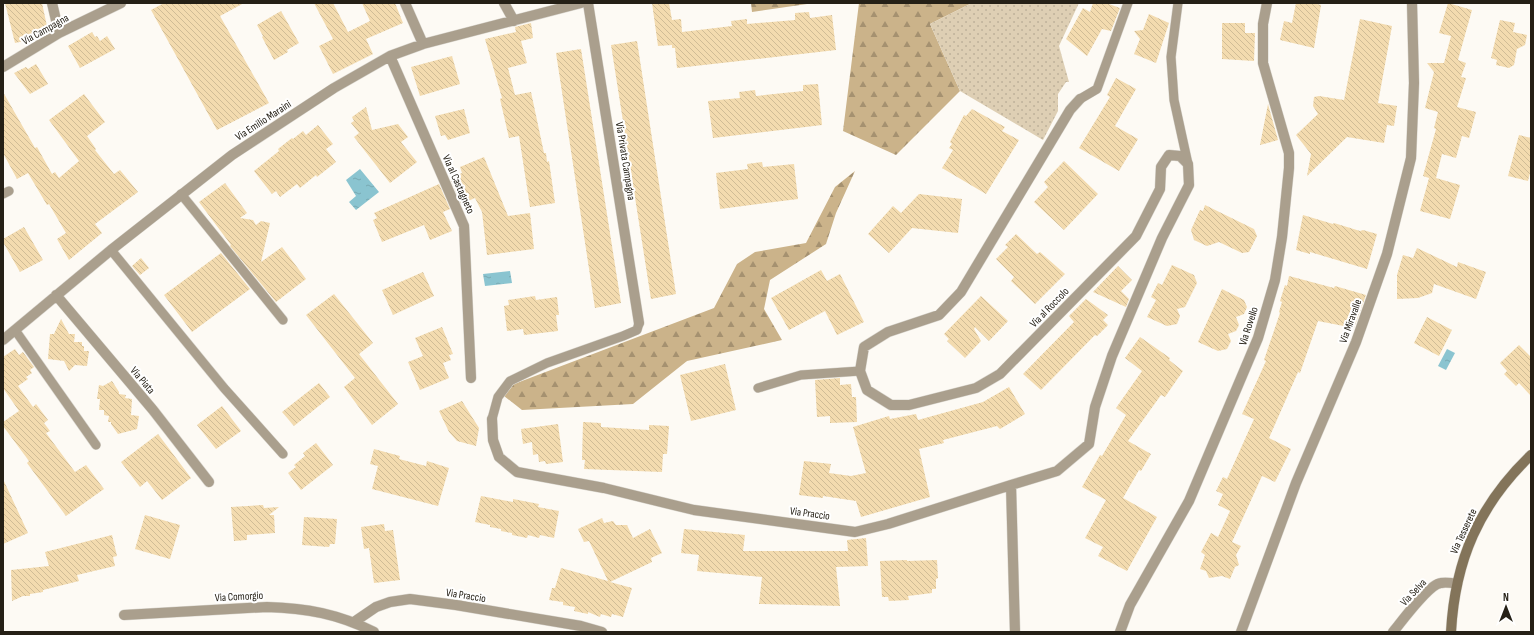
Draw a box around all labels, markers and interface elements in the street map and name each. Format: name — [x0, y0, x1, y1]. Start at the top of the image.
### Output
street label: Via Campagna — [20, 11, 71, 48]
street label: Via Emilio Maraini — [233, 98, 294, 143]
street label: Via Privata Campagna — [613, 121, 638, 201]
street label: Via al Castagneto — [440, 153, 478, 216]
street label: Via al Roccolo — [1027, 284, 1072, 330]
street label: Via Miravalle — [1337, 298, 1364, 345]
street label: Via Rovello — [1236, 305, 1261, 347]
street label: Via Piata — [128, 364, 158, 397]
street label: Via Praccio — [789, 504, 831, 523]
street label: Via Tesserete — [1447, 507, 1480, 556]
street label: Via Selva — [1398, 576, 1429, 609]
street label: Via Praccio — [445, 586, 487, 605]
north arrow — [1486, 587, 1526, 627]
street label: Via Comorgio — [215, 589, 264, 604]
text: N — [1503, 591, 1509, 604]

